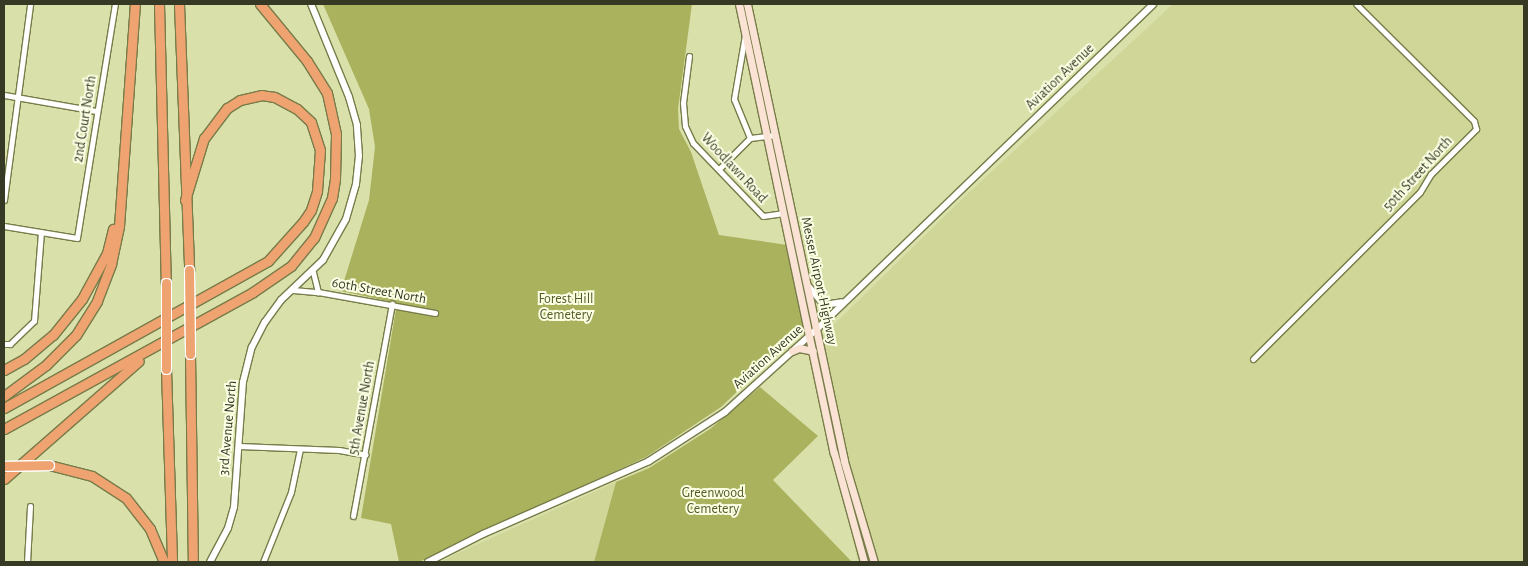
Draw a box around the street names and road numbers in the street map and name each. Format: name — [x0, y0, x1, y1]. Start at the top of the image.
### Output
street label: Aviation Avenue — [1022, 40, 1098, 114]
street label: 2nd Court North — [70, 74, 100, 164]
street label: Woodlawn Road — [697, 130, 771, 206]
street label: 50th Street North — [1380, 133, 1456, 215]
street label: Messer Airport Highway — [797, 216, 841, 346]
street label: 60th Street North — [330, 274, 428, 308]
street label: Aviation Avenue — [729, 321, 807, 393]
street label: 5th Avenue North — [345, 360, 379, 456]
street label: 3rd Avenue North — [215, 380, 241, 476]

